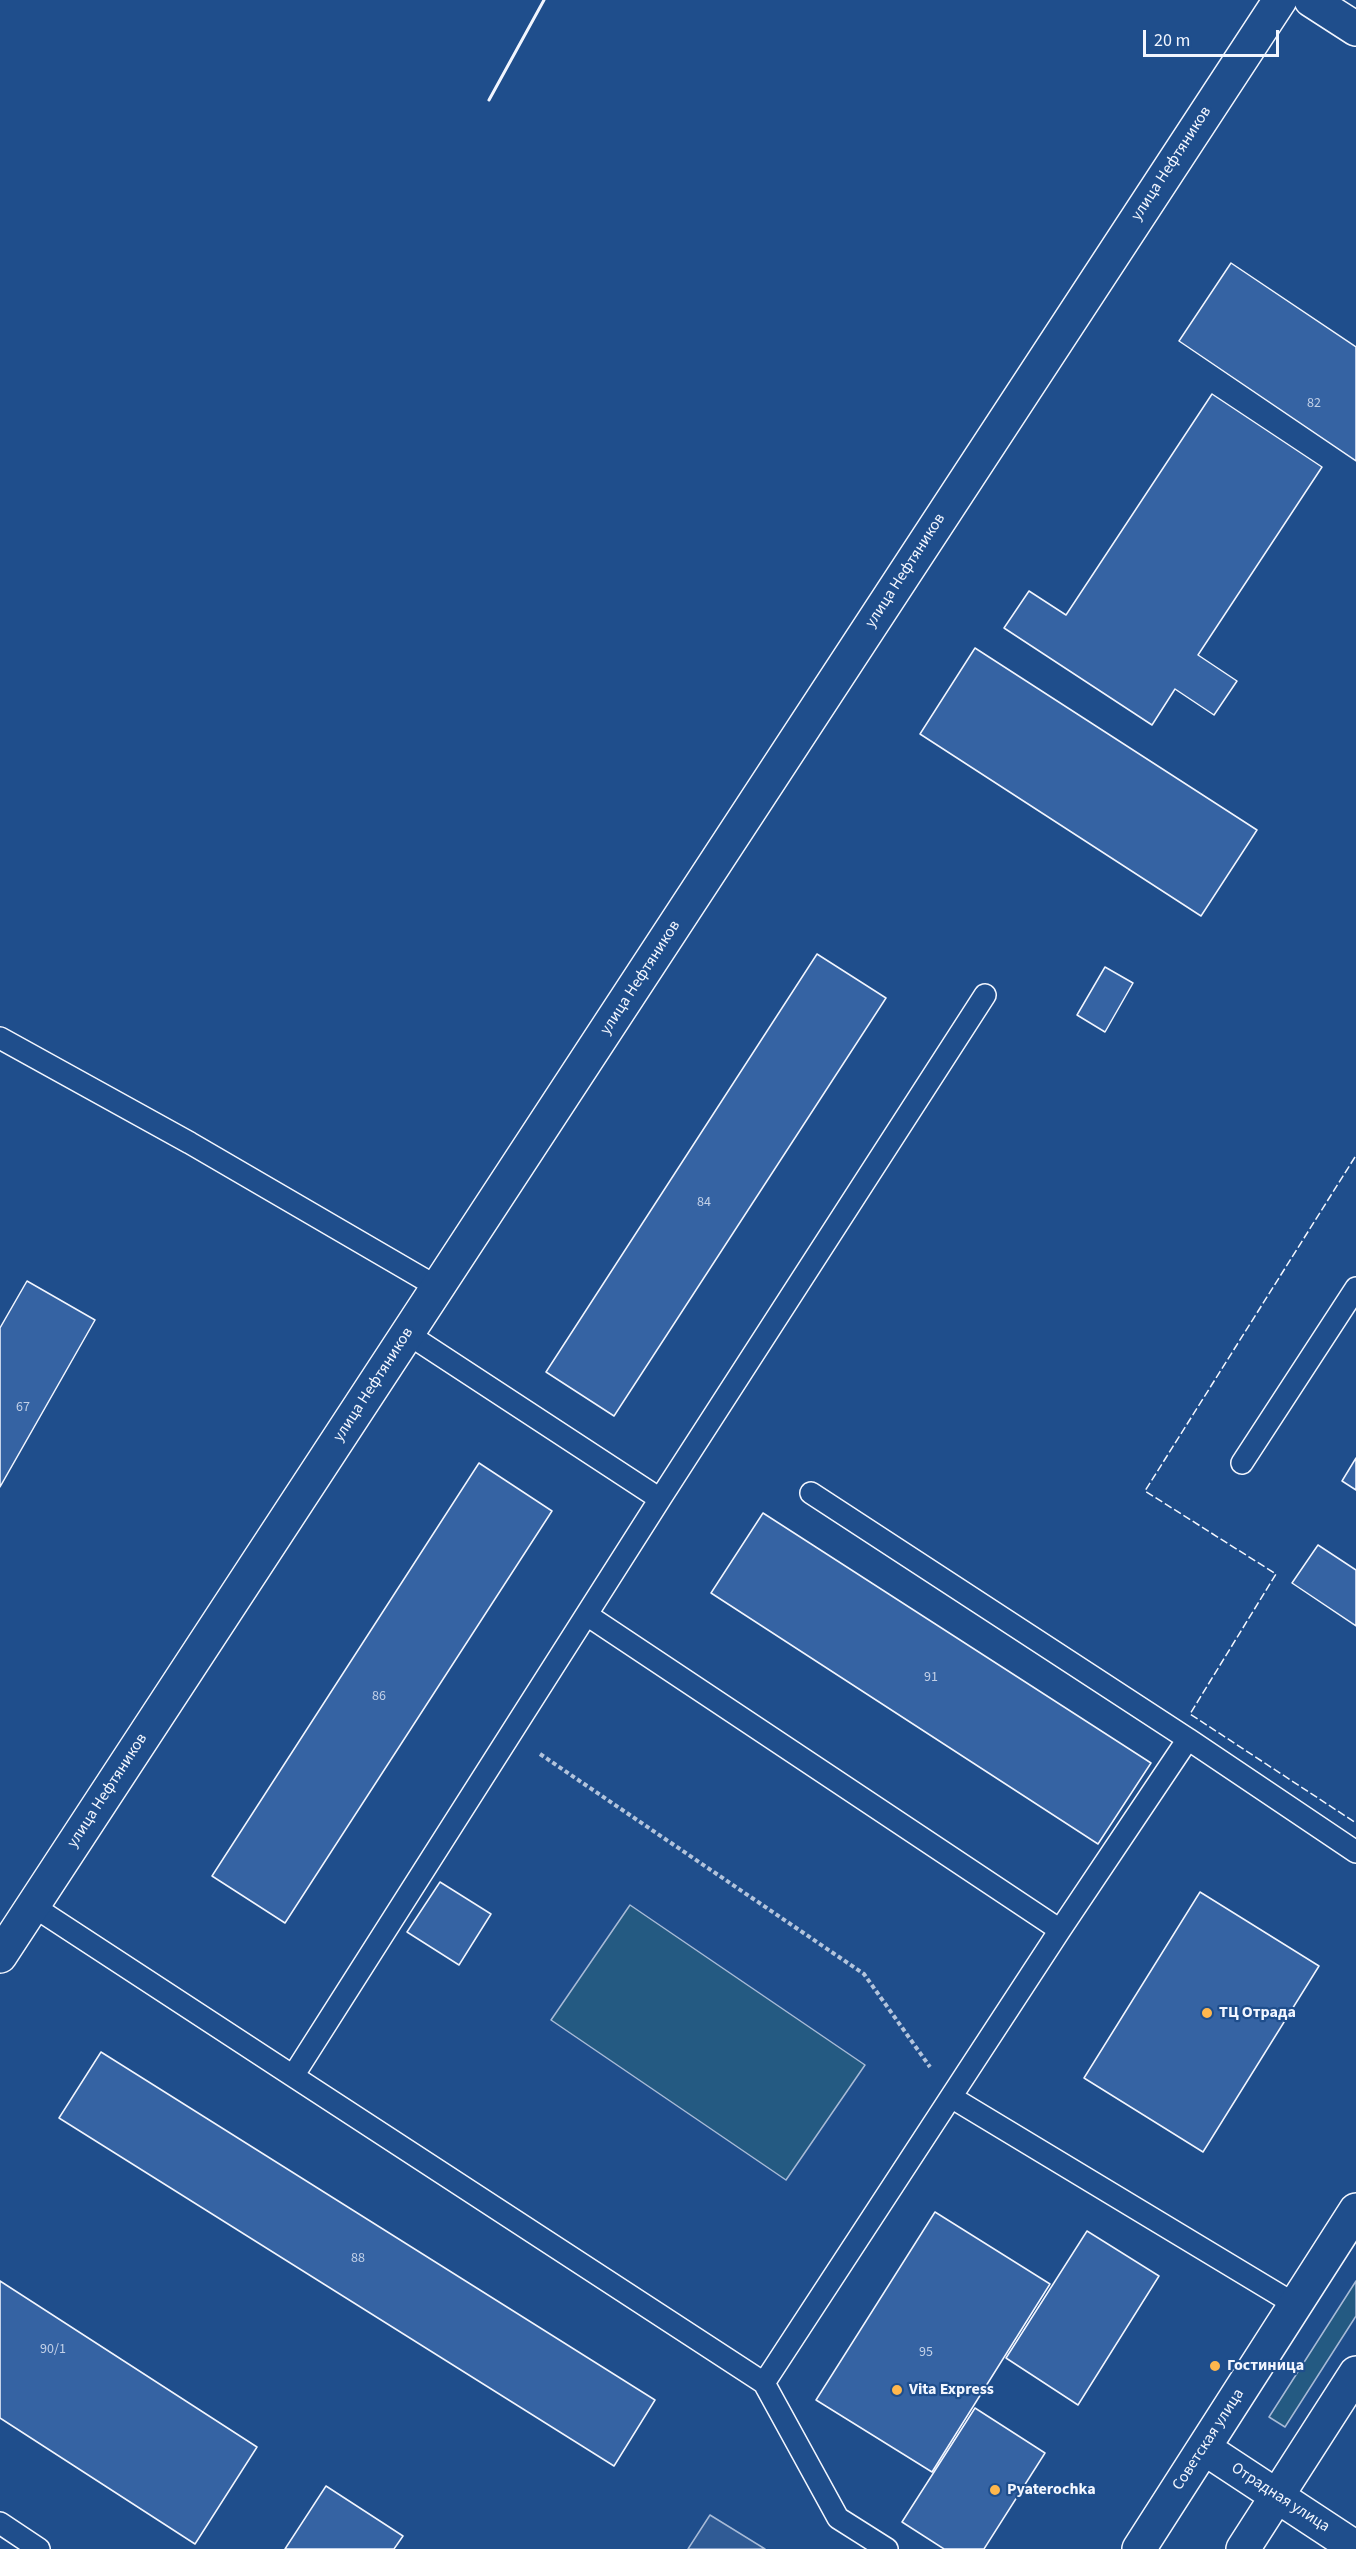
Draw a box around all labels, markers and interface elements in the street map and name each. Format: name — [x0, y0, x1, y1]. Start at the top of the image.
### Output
scale bar — [1146, 18, 1282, 56]
text: 20 m — [1154, 28, 1190, 53]
street label: улица Нефтяников — [1128, 103, 1216, 225]
house number: 82 — [1307, 396, 1321, 412]
street label: улица Нефтяников — [862, 510, 950, 632]
street label: улица Нефтяников — [597, 917, 685, 1039]
house number: 84 — [697, 1195, 711, 1211]
street label: улица Нефтяников — [330, 1324, 418, 1446]
house number: 67 — [16, 1400, 30, 1416]
house number: 91 — [924, 1670, 938, 1686]
house number: 86 — [372, 1689, 386, 1705]
street label: улица Нефтяников — [64, 1730, 152, 1852]
place label: ТЦ Отрада — [1219, 2003, 1296, 2023]
marker: ТЦ Отрада — [1200, 2006, 1214, 2020]
house number: 88 — [351, 2251, 365, 2267]
house number: 90/1 — [40, 2342, 66, 2358]
house number: 95 — [919, 2345, 933, 2361]
place label: Гостиница — [1227, 2356, 1304, 2376]
marker: Гостиница — [1208, 2359, 1222, 2373]
place label: Vita Express — [909, 2380, 994, 2400]
marker: Vita Express — [890, 2383, 904, 2397]
street label: Советская улица — [1169, 2386, 1249, 2494]
street label: Отрадная улица — [1227, 2459, 1333, 2537]
place label: Pyaterochka — [1007, 2480, 1096, 2500]
marker: Pyaterochka — [988, 2483, 1002, 2497]

